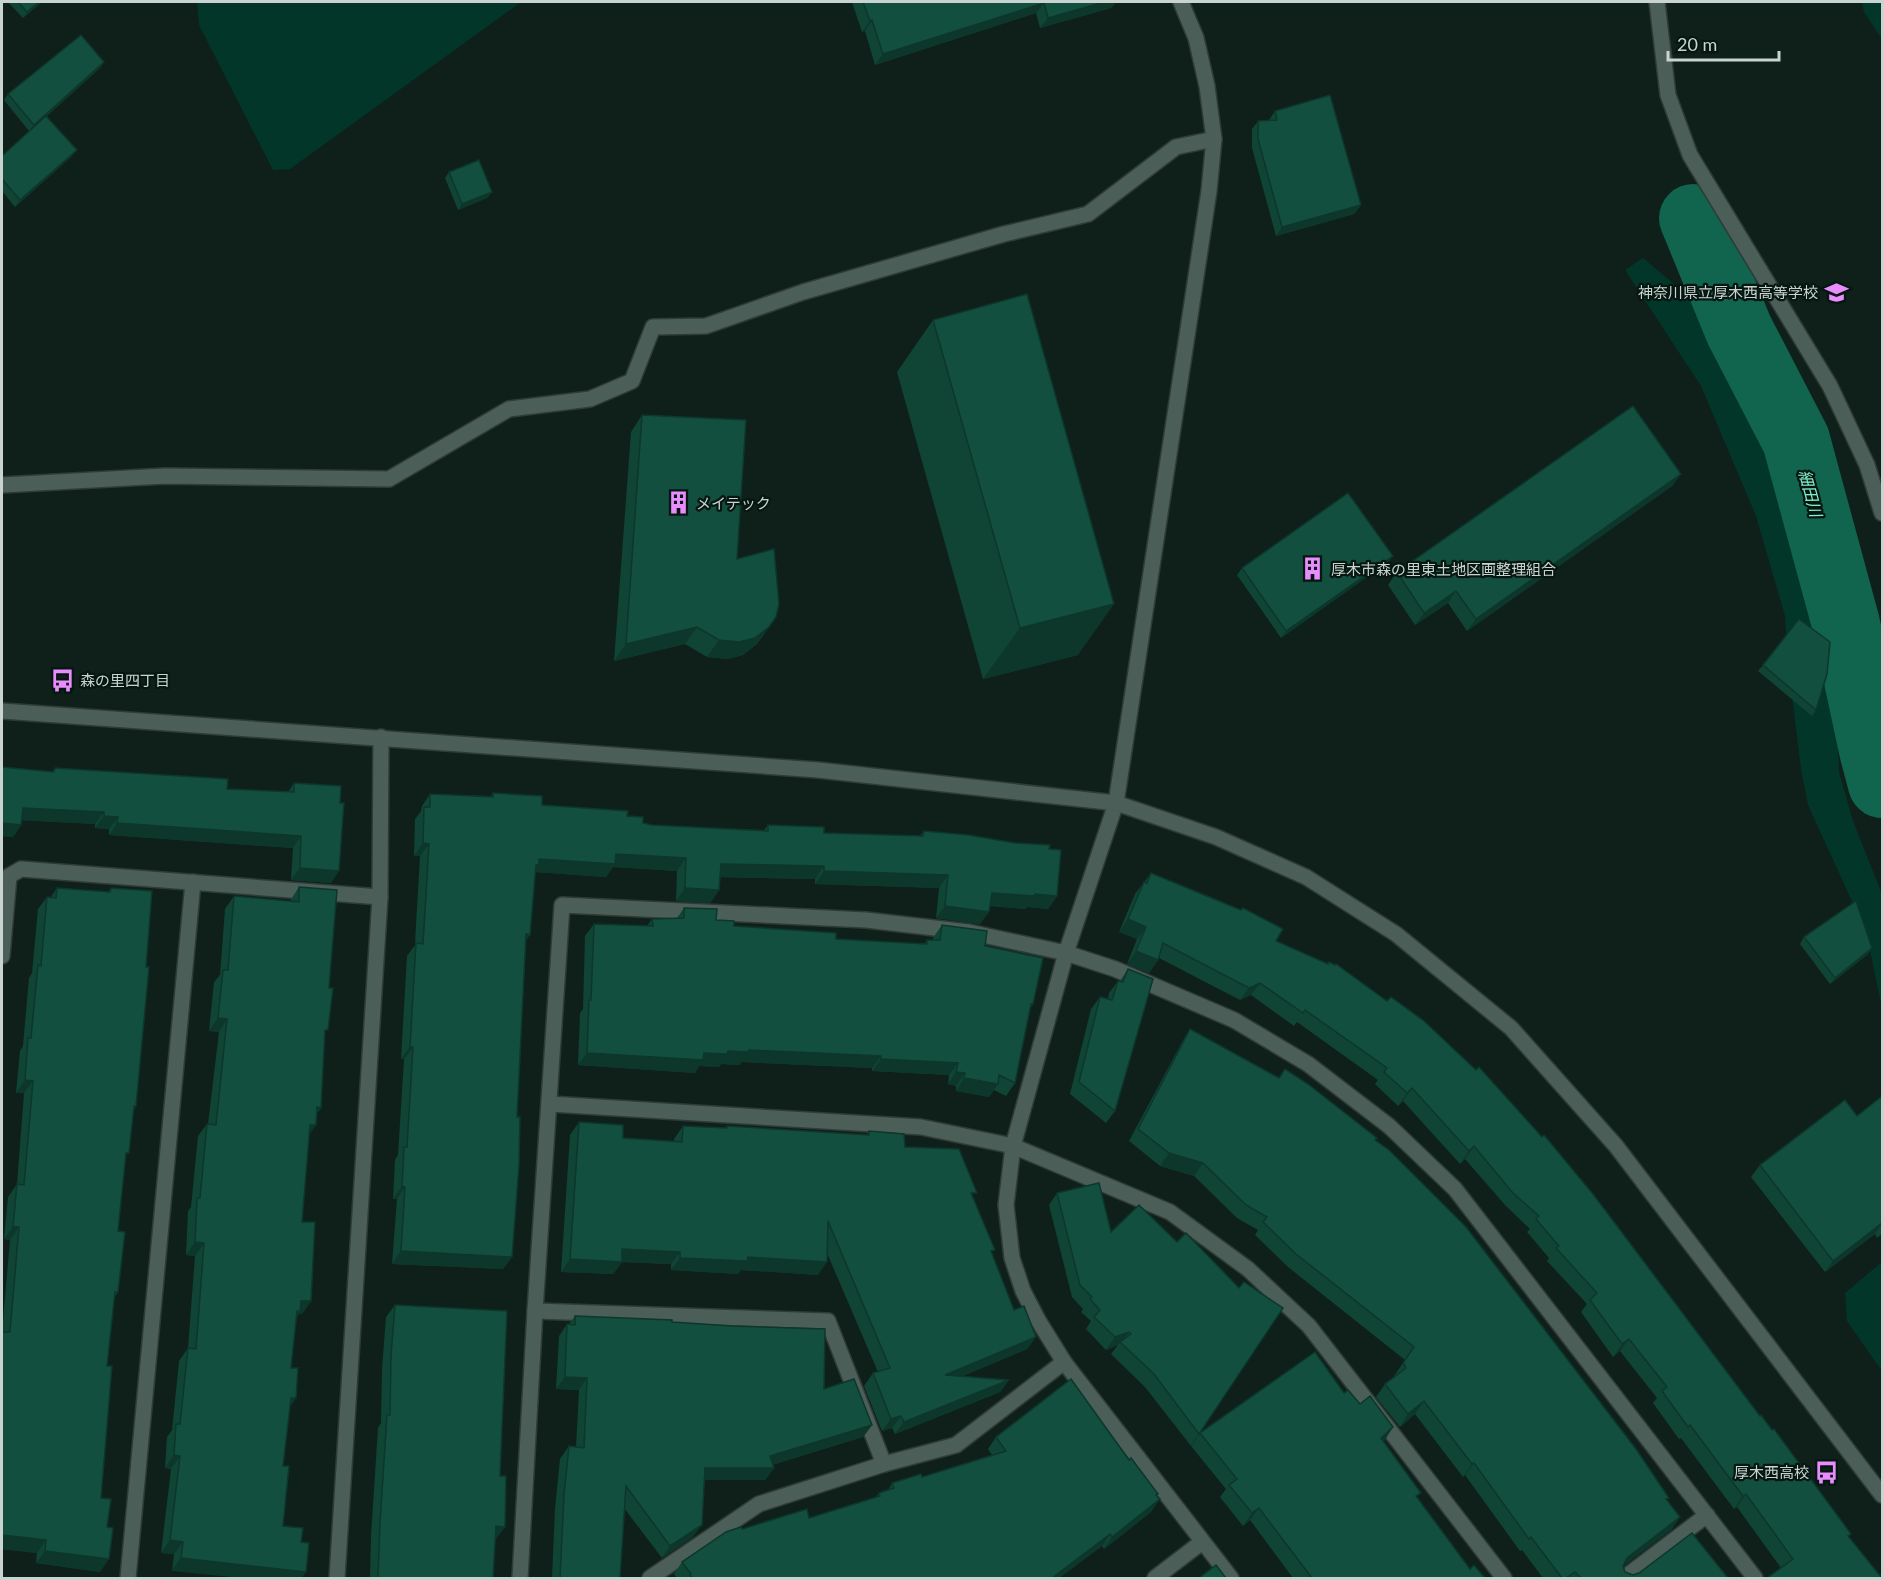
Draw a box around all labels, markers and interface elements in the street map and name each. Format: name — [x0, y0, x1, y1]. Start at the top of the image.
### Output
scale bar — [1668, 24, 1779, 62]
text: 20 m — [1677, 33, 1717, 55]
school or university icon: 神奈川県立厚木西高等学校 — [1823, 279, 1849, 305]
place label: 神奈川県立厚木西高等学校 — [1638, 283, 1818, 301]
water label: 細田川 — [1796, 467, 1827, 521]
building icon: メイテック — [665, 490, 691, 516]
place label: メイテック — [696, 494, 771, 512]
building icon: 厚木市森の里東土地区画整理組合 — [1300, 556, 1326, 582]
place label: 厚木市森の里東土地区画整理組合 — [1331, 560, 1556, 578]
bus stop icon: 森の里四丁目 — [49, 667, 75, 693]
place label: 森の里四丁目 — [80, 671, 170, 689]
bus stop icon: 厚木西高校 — [1814, 1459, 1840, 1485]
place label: 厚木西高校 — [1734, 1463, 1809, 1481]

